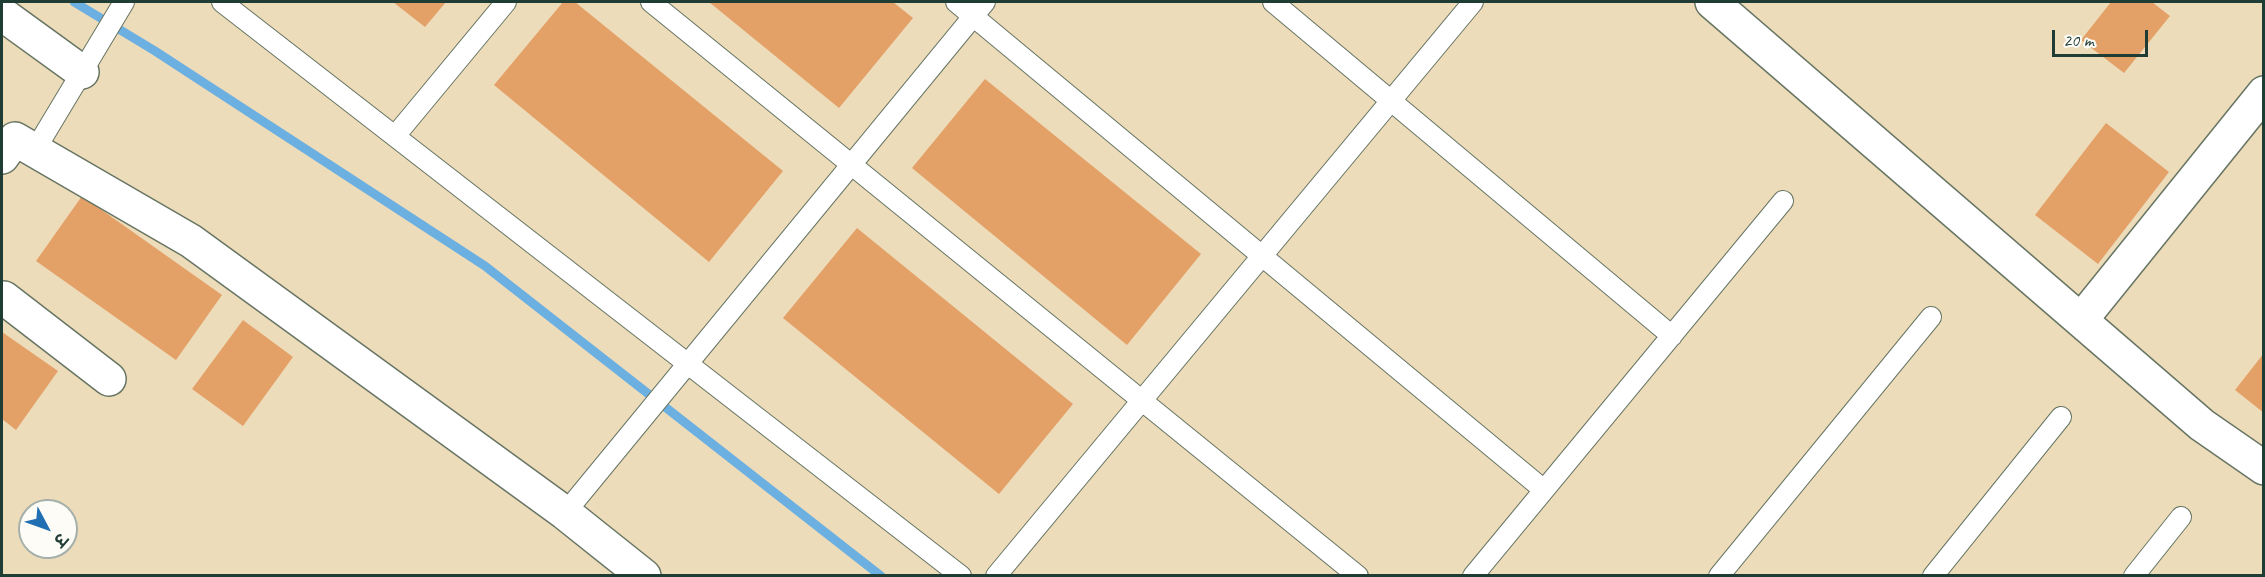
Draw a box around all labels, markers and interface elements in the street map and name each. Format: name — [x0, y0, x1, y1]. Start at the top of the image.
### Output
scale bar — [2055, 18, 2151, 56]
text: 20 m — [2063, 29, 2094, 51]
north arrow — [18, 499, 78, 559]
text: उ — [49, 529, 71, 550]

